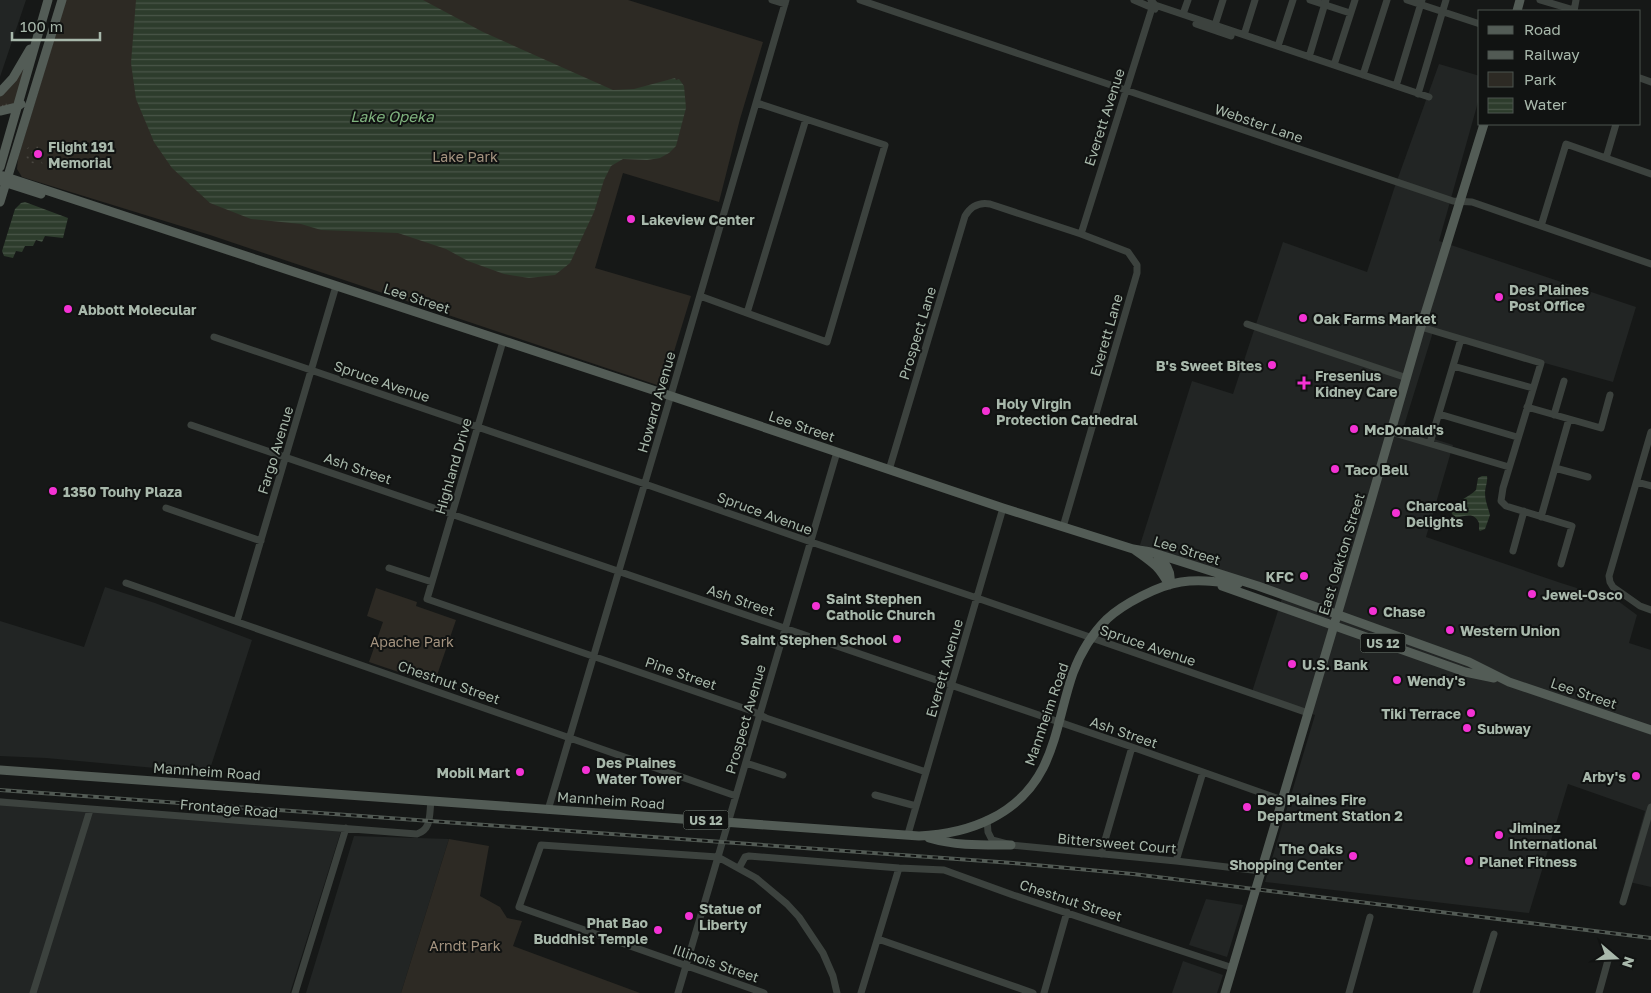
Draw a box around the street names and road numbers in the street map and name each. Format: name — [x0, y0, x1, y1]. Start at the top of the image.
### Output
street label: Everett Avenue — [1080, 66, 1128, 168]
street label: Webster Lane — [1213, 100, 1305, 146]
street label: Lee Street — [382, 279, 452, 317]
street label: Prospect Lane — [895, 284, 939, 382]
street label: Everett Lane — [1086, 292, 1126, 378]
street label: Howard Avenue — [633, 349, 679, 455]
street label: Spruce Avenue — [332, 357, 432, 405]
street label: Fargo Avenue — [254, 404, 296, 496]
street label: Lee Street — [767, 407, 837, 445]
street label: Highland Drive — [431, 416, 475, 516]
street label: Ash Street — [322, 449, 394, 487]
street label: Spruce Avenue — [715, 488, 815, 538]
street label: East Oakton Street — [1314, 491, 1368, 617]
street label: Lee Street — [1152, 532, 1222, 568]
street label: Ash Street — [705, 581, 777, 619]
street label: Everett Avenue — [922, 617, 966, 719]
street label: Spruce Avenue — [1098, 621, 1198, 669]
road number: US 12 — [1360, 634, 1406, 652]
street label: Pine Street — [643, 653, 719, 693]
street label: Chestnut Street — [396, 657, 502, 707]
street label: Mannheim Road — [1020, 660, 1072, 768]
street label: Prospect Avenue — [721, 662, 769, 776]
street label: Lee Street — [1549, 674, 1619, 712]
street label: Ash Street — [1088, 713, 1160, 751]
street label: Mannheim Road — [153, 759, 261, 783]
street label: Mannheim Road — [557, 788, 665, 812]
street label: Frontage Road — [179, 795, 279, 821]
road number: US 12 — [684, 810, 728, 830]
street label: Bittersweet Court — [1057, 829, 1177, 857]
street label: Chestnut Street — [1018, 875, 1124, 925]
street label: Illinois Street — [671, 940, 761, 986]

